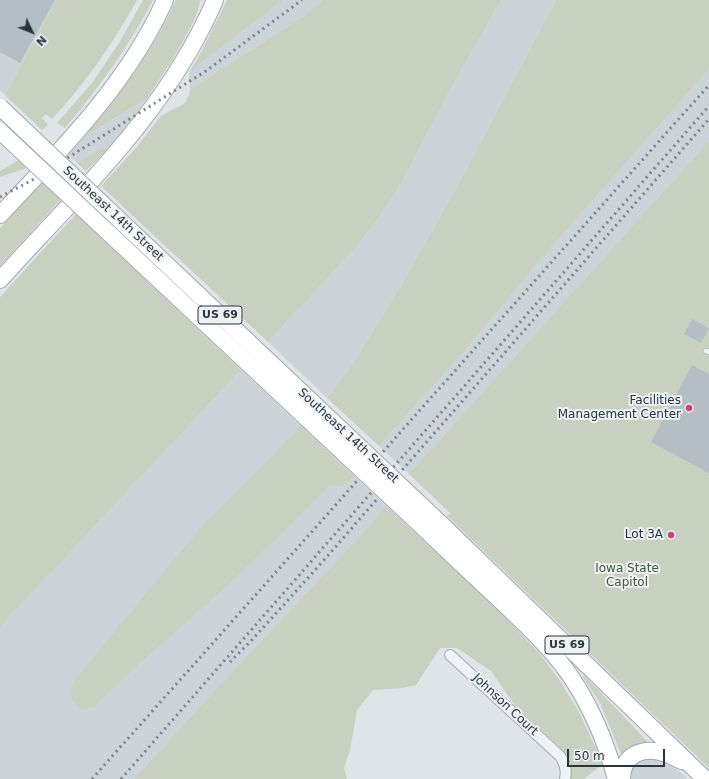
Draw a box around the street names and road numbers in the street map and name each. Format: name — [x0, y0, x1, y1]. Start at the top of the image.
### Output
street label: Southeast 14th Street — [60, 164, 166, 264]
road number: US 69 — [198, 306, 242, 324]
street label: Southeast 14th Street — [295, 386, 401, 486]
road number: US 69 — [545, 636, 589, 654]
street label: Johnson Court — [469, 671, 541, 739]

